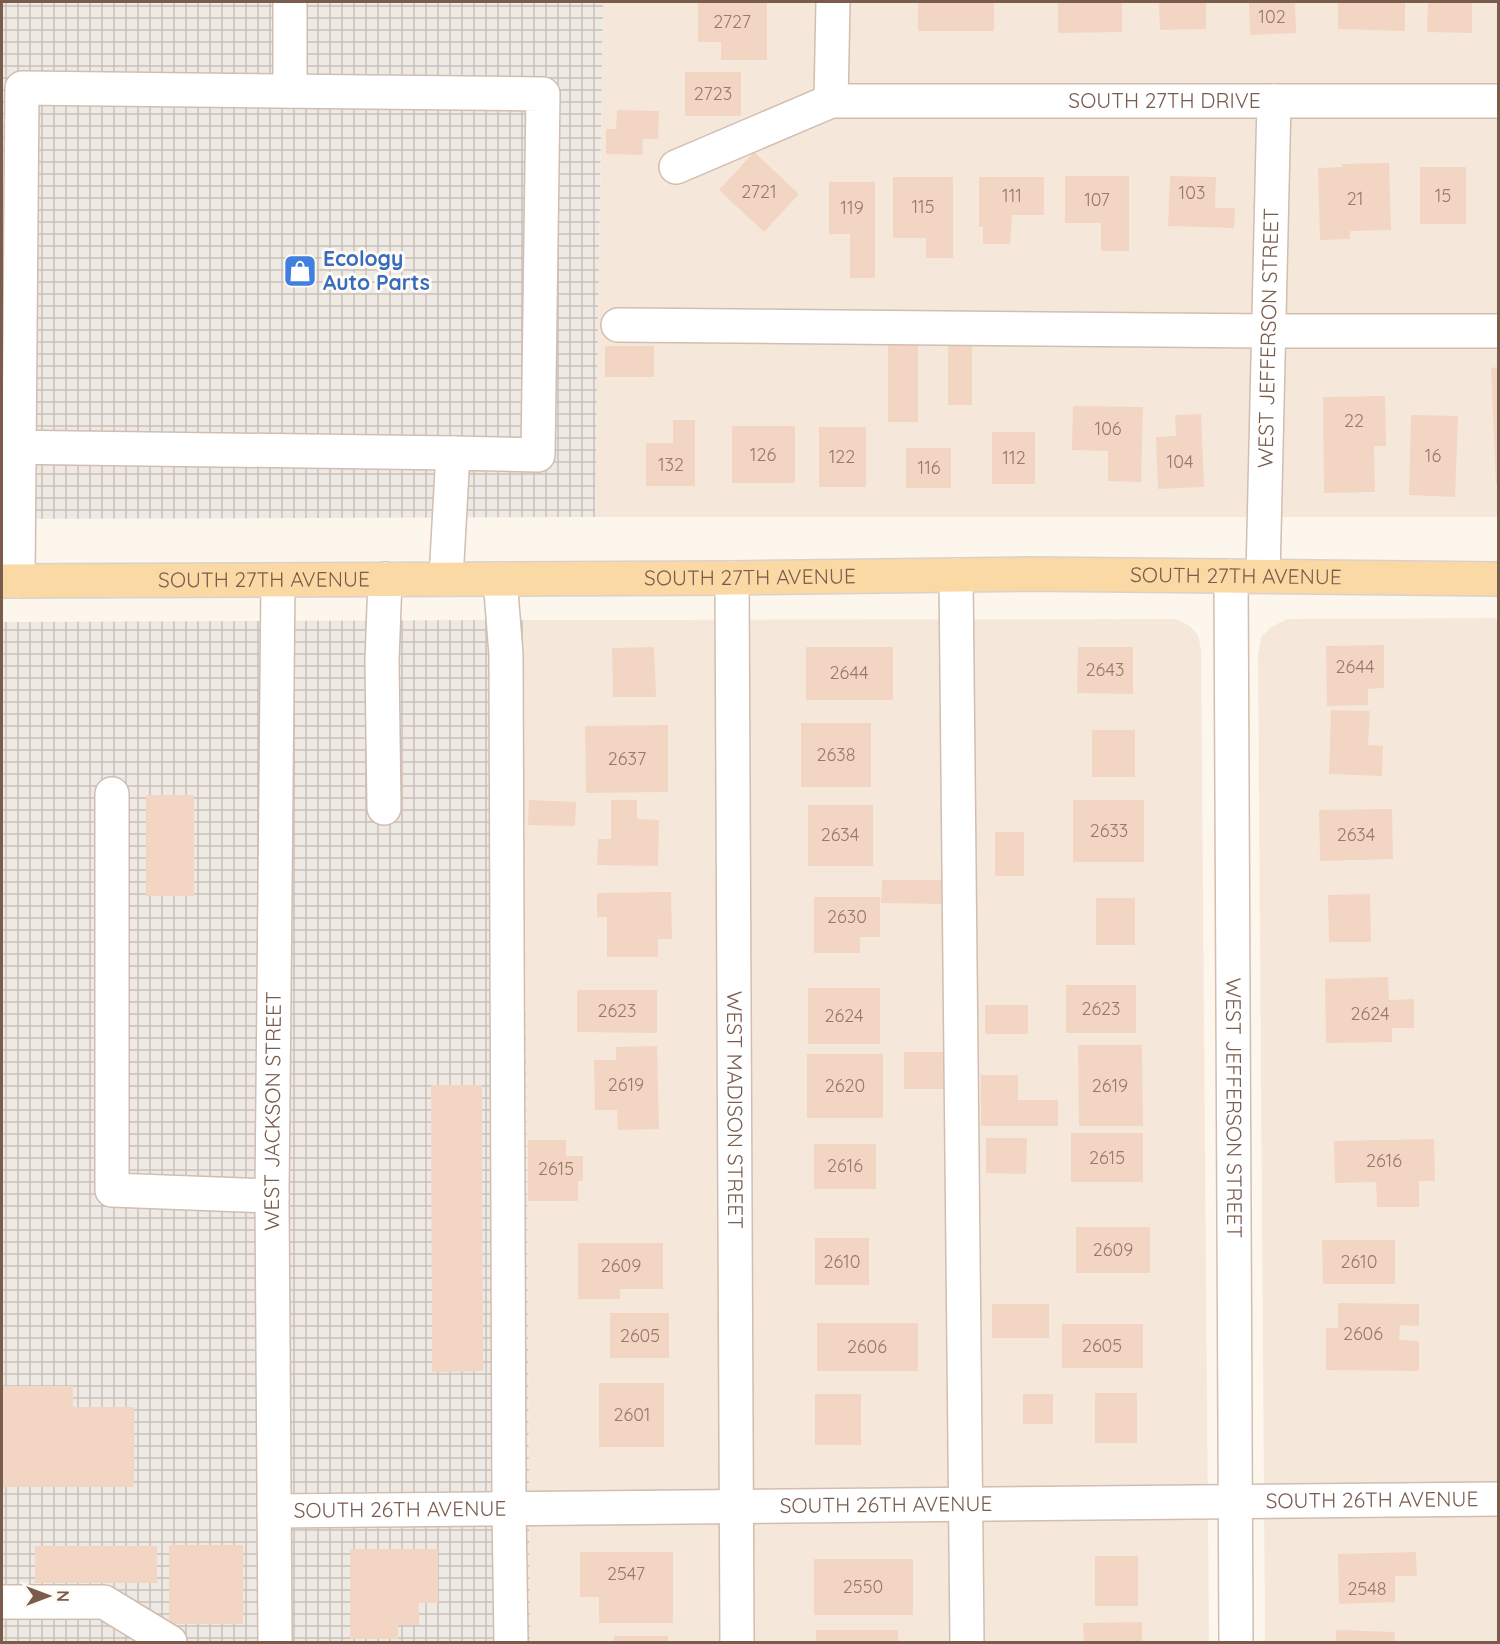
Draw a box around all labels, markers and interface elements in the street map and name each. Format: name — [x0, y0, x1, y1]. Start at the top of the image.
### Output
house number: 102 — [1258, 5, 1286, 28]
house number: 2727 — [713, 10, 751, 33]
house number: 2723 — [694, 82, 732, 105]
street label: SOUTH 27TH DRIVE — [1068, 87, 1261, 113]
house number: 2721 — [741, 180, 777, 203]
house number: 103 — [1179, 181, 1205, 204]
house number: 111 — [1002, 184, 1022, 207]
house number: 15 — [1435, 184, 1451, 207]
house number: 21 — [1347, 187, 1363, 210]
house number: 107 — [1084, 188, 1110, 211]
house number: 115 — [911, 195, 935, 218]
house number: 119 — [840, 196, 864, 219]
street label: WEST JEFFERSON STREET — [1252, 208, 1284, 468]
place label: Ecology Auto Parts — [323, 245, 430, 295]
shop icon: Ecology Auto Parts — [282, 253, 318, 289]
house number: 22 — [1344, 409, 1364, 432]
house number: 106 — [1094, 417, 1122, 440]
house number: 126 — [750, 443, 776, 466]
house number: 16 — [1425, 444, 1441, 467]
house number: 122 — [829, 445, 855, 468]
house number: 112 — [1002, 446, 1026, 469]
house number: 104 — [1167, 450, 1193, 473]
house number: 132 — [658, 453, 684, 476]
house number: 116 — [917, 456, 941, 479]
street label: SOUTH 27TH AVENUE — [1130, 561, 1342, 589]
street label: SOUTH 27TH AVENUE — [644, 562, 856, 590]
street label: SOUTH 27TH AVENUE — [158, 565, 370, 592]
house number: 2644 — [1336, 655, 1374, 678]
house number: 2643 — [1086, 658, 1124, 681]
house number: 2644 — [830, 661, 868, 684]
house number: 2638 — [817, 743, 855, 766]
house number: 2637 — [608, 747, 646, 770]
house number: 2633 — [1090, 819, 1128, 842]
house number: 2634 — [821, 823, 859, 846]
house number: 2634 — [1337, 823, 1375, 846]
house number: 2630 — [827, 905, 867, 928]
street label: WEST JEFFERSON STREET — [1221, 978, 1248, 1238]
street label: WEST JACKSON STREET — [258, 991, 286, 1231]
street label: WEST MADISON STREET — [722, 991, 749, 1229]
house number: 2623 — [1081, 997, 1121, 1020]
house number: 2623 — [597, 999, 637, 1022]
house number: 2624 — [1351, 1002, 1389, 1025]
house number: 2624 — [825, 1004, 863, 1027]
house number: 2619 — [608, 1073, 644, 1096]
house number: 2620 — [825, 1074, 865, 1097]
house number: 2619 — [1092, 1074, 1128, 1097]
house number: 2615 — [1089, 1146, 1125, 1169]
house number: 2616 — [1366, 1149, 1402, 1172]
house number: 2616 — [827, 1154, 863, 1177]
house number: 2615 — [538, 1157, 574, 1180]
house number: 2609 — [1093, 1238, 1133, 1261]
house number: 2610 — [824, 1250, 860, 1273]
house number: 2610 — [1341, 1250, 1377, 1273]
house number: 2609 — [601, 1254, 641, 1277]
house number: 2606 — [1343, 1322, 1383, 1345]
house number: 2605 — [620, 1324, 660, 1347]
house number: 2605 — [1082, 1334, 1122, 1357]
house number: 2606 — [847, 1335, 887, 1358]
house number: 2601 — [613, 1403, 651, 1426]
street label: SOUTH 26TH AVENUE — [1265, 1485, 1478, 1513]
street label: SOUTH 26TH AVENUE — [779, 1490, 992, 1518]
street label: SOUTH 26TH AVENUE — [294, 1495, 506, 1523]
house number: 2547 — [607, 1562, 645, 1585]
north arrow — [18, 1566, 78, 1626]
house number: 2550 — [843, 1575, 883, 1598]
house number: 2548 — [1348, 1577, 1387, 1600]
text: N — [53, 1590, 73, 1602]

